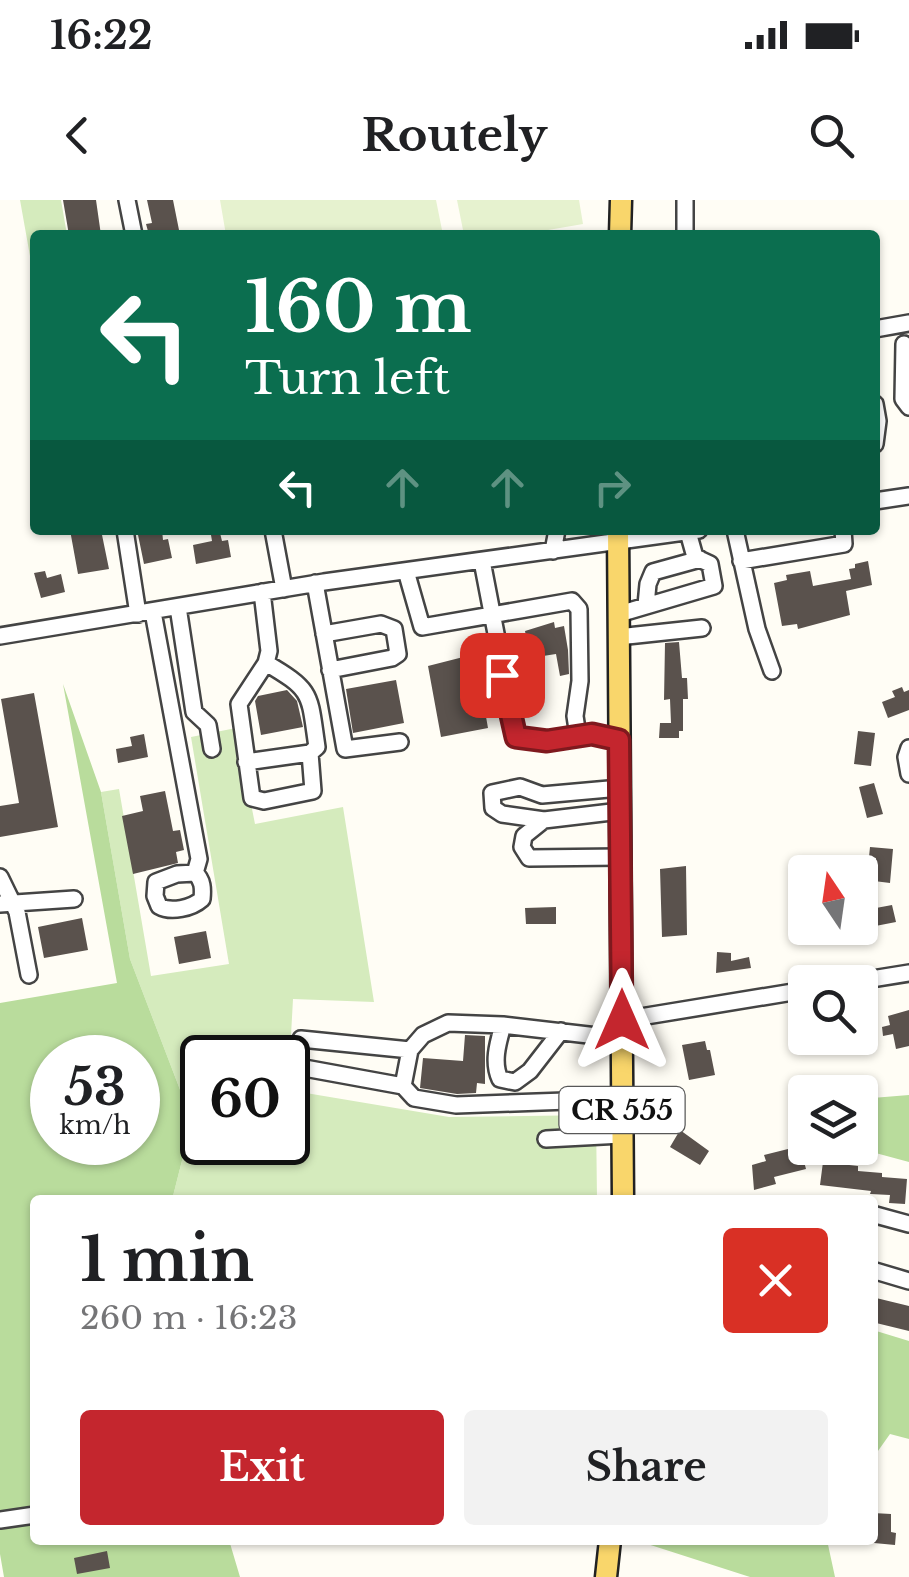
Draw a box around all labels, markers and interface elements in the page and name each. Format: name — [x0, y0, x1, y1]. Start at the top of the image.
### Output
text: 16:22 — [50, 12, 152, 59]
text: Routely — [362, 107, 547, 163]
icon: back — [50, 108, 105, 163]
icon: search — [804, 108, 859, 163]
text: 160 m — [245, 264, 472, 351]
icon: left — [80, 270, 210, 400]
text: Turn left — [245, 350, 450, 406]
icon: left — [270, 460, 325, 515]
icon: ahead — [375, 460, 430, 515]
icon: ahead — [480, 460, 535, 515]
icon: right — [585, 460, 640, 515]
pin — [460, 633, 545, 718]
icon: arrive — [475, 648, 530, 703]
north arrow — [788, 855, 878, 945]
map controls — [788, 855, 878, 1165]
button: search — [788, 965, 878, 1055]
position arrow — [570, 968, 674, 1072]
speed limit sign: 60 — [180, 1035, 310, 1165]
text: 53 — [64, 1056, 126, 1119]
button: layers — [788, 1075, 878, 1165]
road number: CR 555 — [560, 1087, 684, 1133]
text: km/h — [60, 1110, 130, 1141]
text: 1 min — [80, 1223, 254, 1297]
button: close — [723, 1228, 828, 1333]
text: 260 m · 16:23 — [80, 1298, 298, 1338]
button: Exit — [80, 1410, 444, 1525]
button: Share — [464, 1410, 828, 1525]

